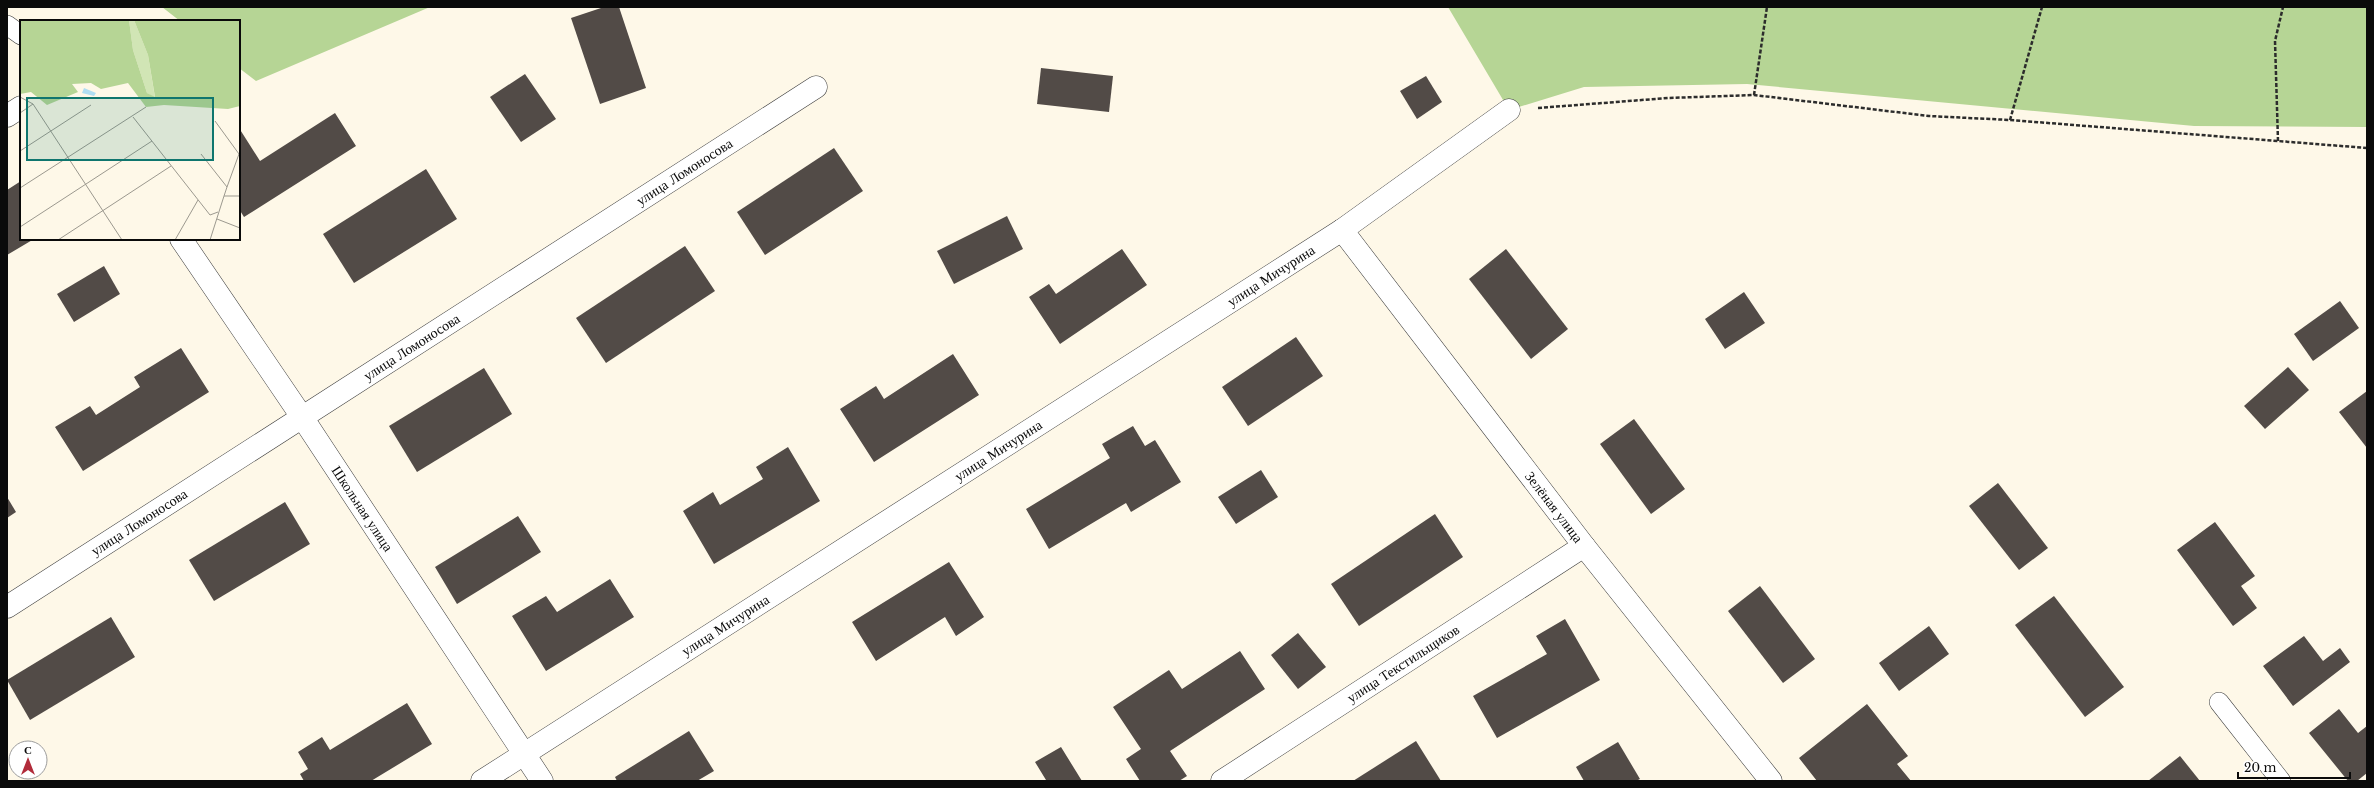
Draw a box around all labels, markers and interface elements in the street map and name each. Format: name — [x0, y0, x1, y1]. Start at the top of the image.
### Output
inset map — [20, 20, 240, 240]
street label: улица Ломоносова — [633, 134, 736, 209]
street label: улица Мичурина — [1224, 240, 1319, 310]
street label: улица Ломоносова — [360, 309, 464, 385]
street label: улица Мичурина — [951, 415, 1046, 485]
street label: Школьная улица — [328, 462, 398, 556]
street label: Зелёная улица — [1521, 468, 1588, 547]
street label: улица Ломоносова — [87, 484, 191, 560]
street label: улица Мичурина — [678, 590, 773, 660]
street label: улица Текстильщиков — [1344, 620, 1463, 706]
north arrow — [8, 740, 48, 780]
text: С — [24, 743, 32, 757]
scale bar — [2238, 754, 2350, 780]
text: 20 m — [2244, 760, 2276, 775]

